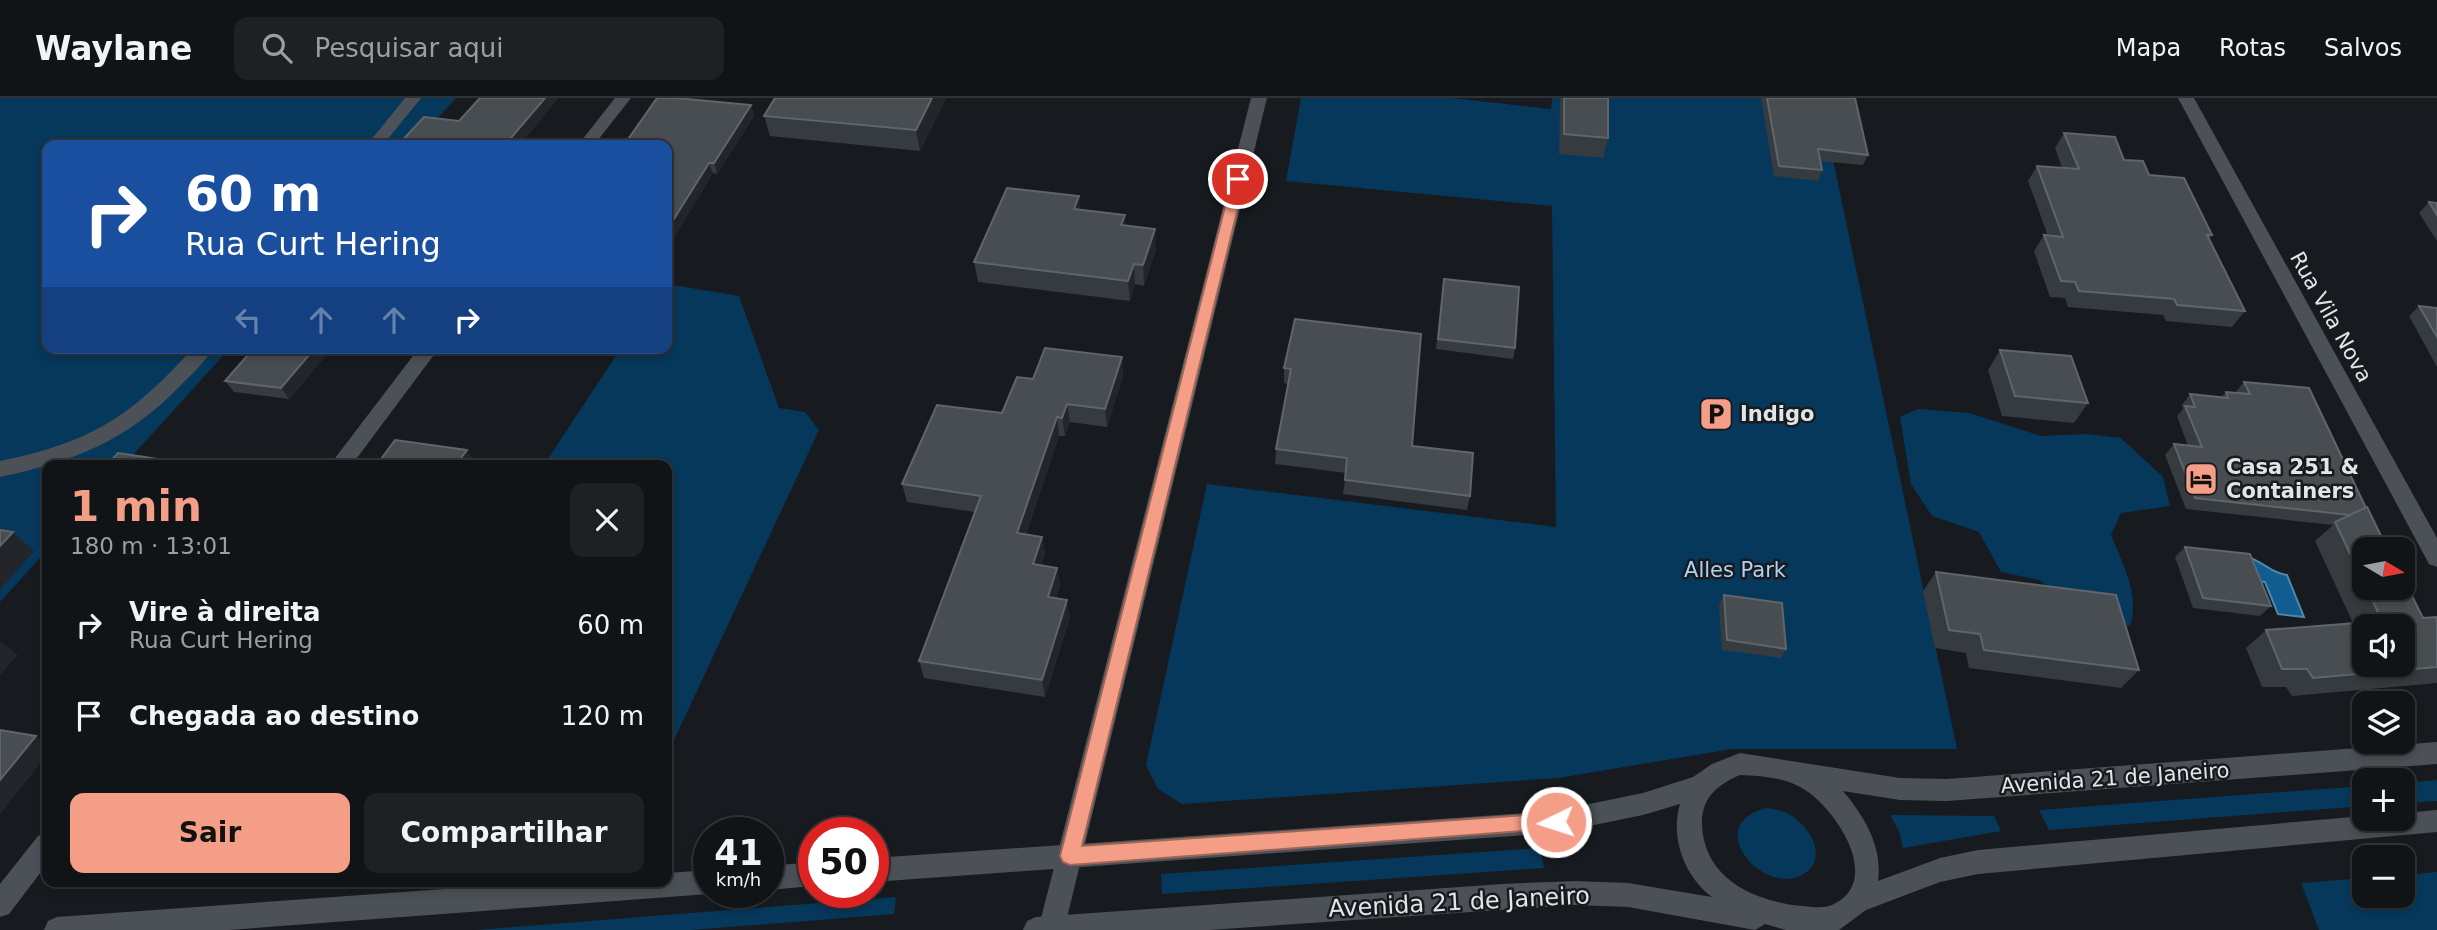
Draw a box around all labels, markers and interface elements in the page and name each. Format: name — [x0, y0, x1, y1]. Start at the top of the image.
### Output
search box — [234, 17, 724, 80]
text: Waylane — [35, 29, 192, 68]
icon: search — [258, 29, 296, 67]
text: Pesquisar aqui — [314, 33, 504, 63]
text: Mapa — [2116, 34, 2181, 62]
text: Rotas — [2219, 34, 2286, 62]
text: Salvos — [2324, 34, 2402, 62]
pin — [1208, 149, 1268, 209]
icon: arrive — [1219, 160, 1257, 198]
text: 60 m — [185, 166, 321, 223]
icon: right — [70, 168, 161, 259]
text: Rua Curt Hering — [185, 225, 441, 263]
street label: Rua Vila Nova — [2285, 248, 2377, 386]
icon: left — [229, 301, 267, 339]
icon: ahead — [302, 301, 340, 339]
icon: ahead — [375, 301, 413, 339]
icon: right — [448, 301, 486, 339]
parking icon: Indigo — [1697, 395, 1735, 433]
place label: Indigo — [1740, 402, 1814, 426]
place label: Casa 251 & Containers — [2226, 455, 2359, 503]
hotel icon: Casa 251 & Containers — [2182, 460, 2220, 498]
text: 1 min — [70, 482, 202, 531]
button: close — [570, 483, 644, 557]
text: 180 m · 13:01 — [70, 533, 232, 559]
north arrow — [2352, 537, 2415, 600]
map controls — [2352, 537, 2415, 908]
park label: Alles Park — [1684, 558, 1787, 582]
text: Vire à direita — [129, 597, 321, 627]
icon: right — [70, 606, 108, 644]
text: 60 m — [577, 610, 644, 640]
button: sound — [2352, 614, 2415, 677]
text: Rua Curt Hering — [129, 627, 313, 653]
button: layers — [2352, 691, 2415, 754]
icon: arrive — [70, 697, 108, 735]
text: Chegada ao destino — [129, 701, 419, 731]
text: 120 m — [561, 701, 644, 731]
street label: Avenida 21 de Janeiro — [2000, 758, 2230, 798]
button: + — [2352, 768, 2415, 831]
position arrow — [1519, 785, 1593, 859]
button: Sair — [70, 793, 350, 873]
button: Compartilhar — [364, 793, 644, 873]
speed limit sign: 50 — [798, 817, 889, 908]
text: 41 — [714, 833, 763, 873]
button: − — [2352, 845, 2415, 908]
text: km/h — [716, 869, 761, 890]
street label: Avenida 21 de Janeiro — [1328, 881, 1590, 923]

